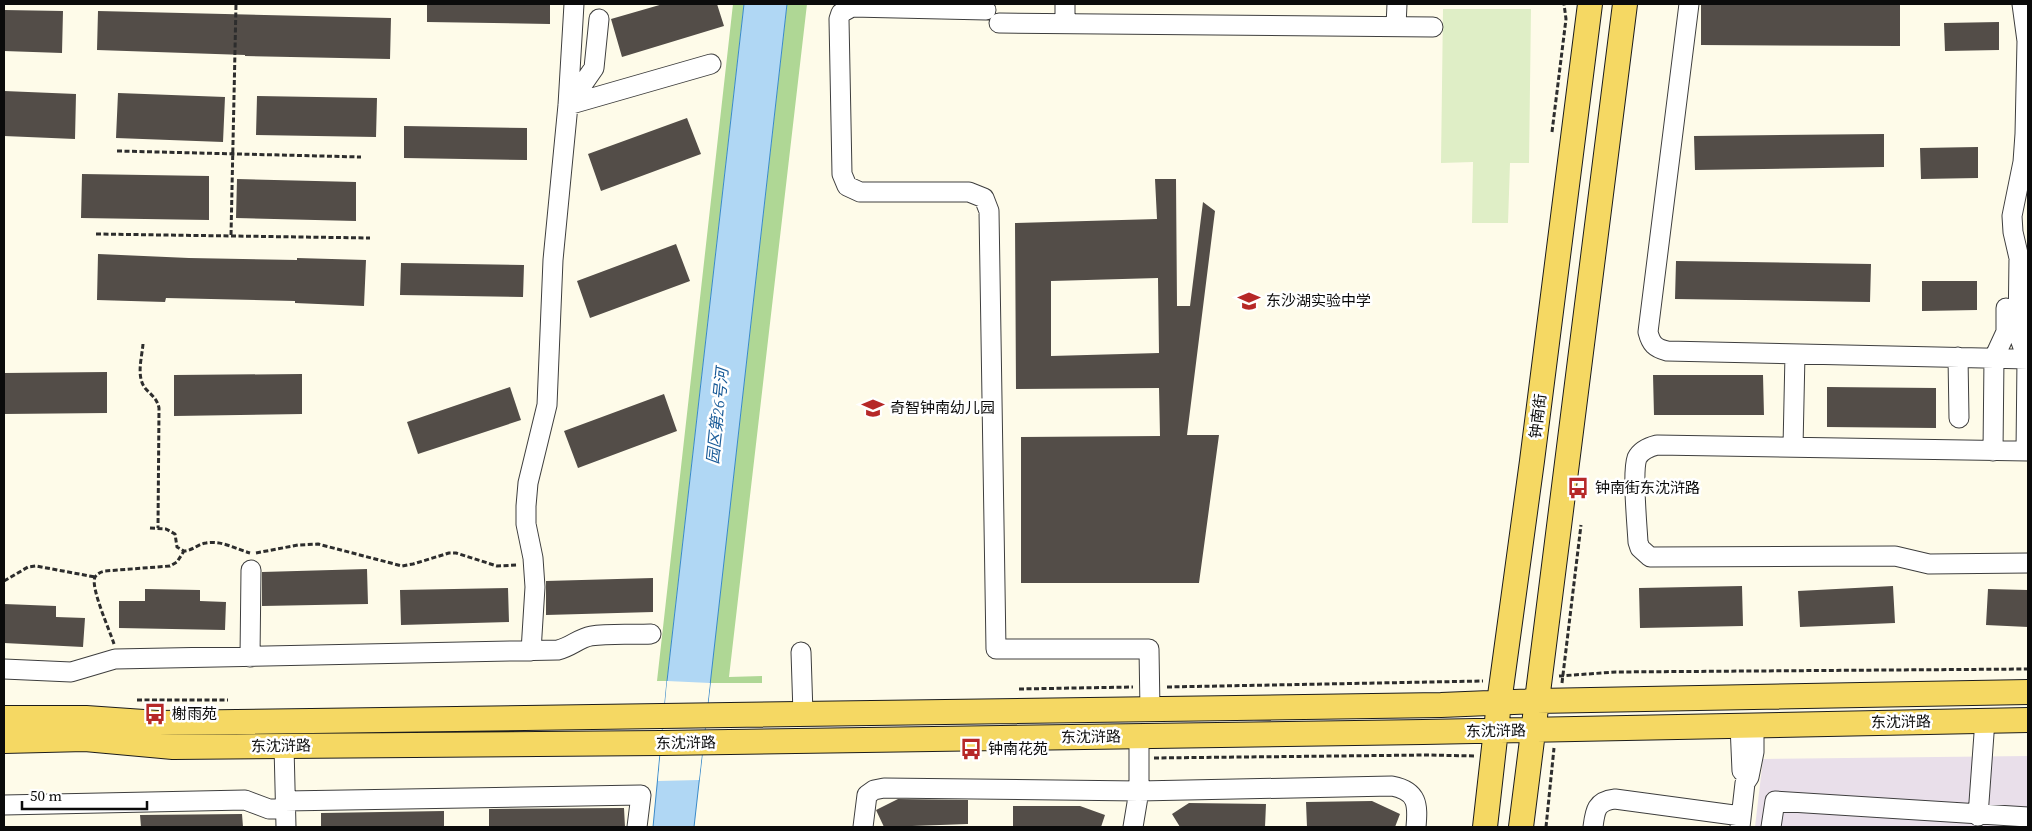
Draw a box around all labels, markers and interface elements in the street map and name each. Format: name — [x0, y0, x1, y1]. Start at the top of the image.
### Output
school or university icon: 东沙湖实验中学 — [1236, 288, 1262, 314]
place label: 东沙湖实验中学 — [1266, 290, 1371, 311]
water label: 园区第26号河 — [701, 364, 733, 465]
street label: 钟南街 — [1524, 392, 1551, 440]
school or university icon: 奇智钟南幼儿园 — [860, 395, 886, 421]
place label: 奇智钟南幼儿园 — [890, 397, 995, 418]
bus stop icon: 钟南街东沈浒路 — [1565, 475, 1591, 501]
place label: 钟南街东沈浒路 — [1595, 477, 1700, 498]
bus stop icon: 榭雨苑 — [142, 701, 168, 727]
place label: 榭雨苑 — [172, 703, 217, 724]
street label: 东沈浒路 — [1871, 710, 1931, 733]
street label: 东沈浒路 — [1466, 719, 1526, 742]
street label: 东沈浒路 — [1061, 725, 1121, 748]
street label: 东沈浒路 — [656, 731, 716, 754]
street label: 东沈浒路 — [251, 734, 311, 757]
bus stop icon: 钟南花苑 — [958, 736, 984, 762]
place label: 钟南花苑 — [988, 738, 1048, 759]
scale bar — [22, 778, 148, 810]
text: 50 m — [30, 785, 62, 806]

